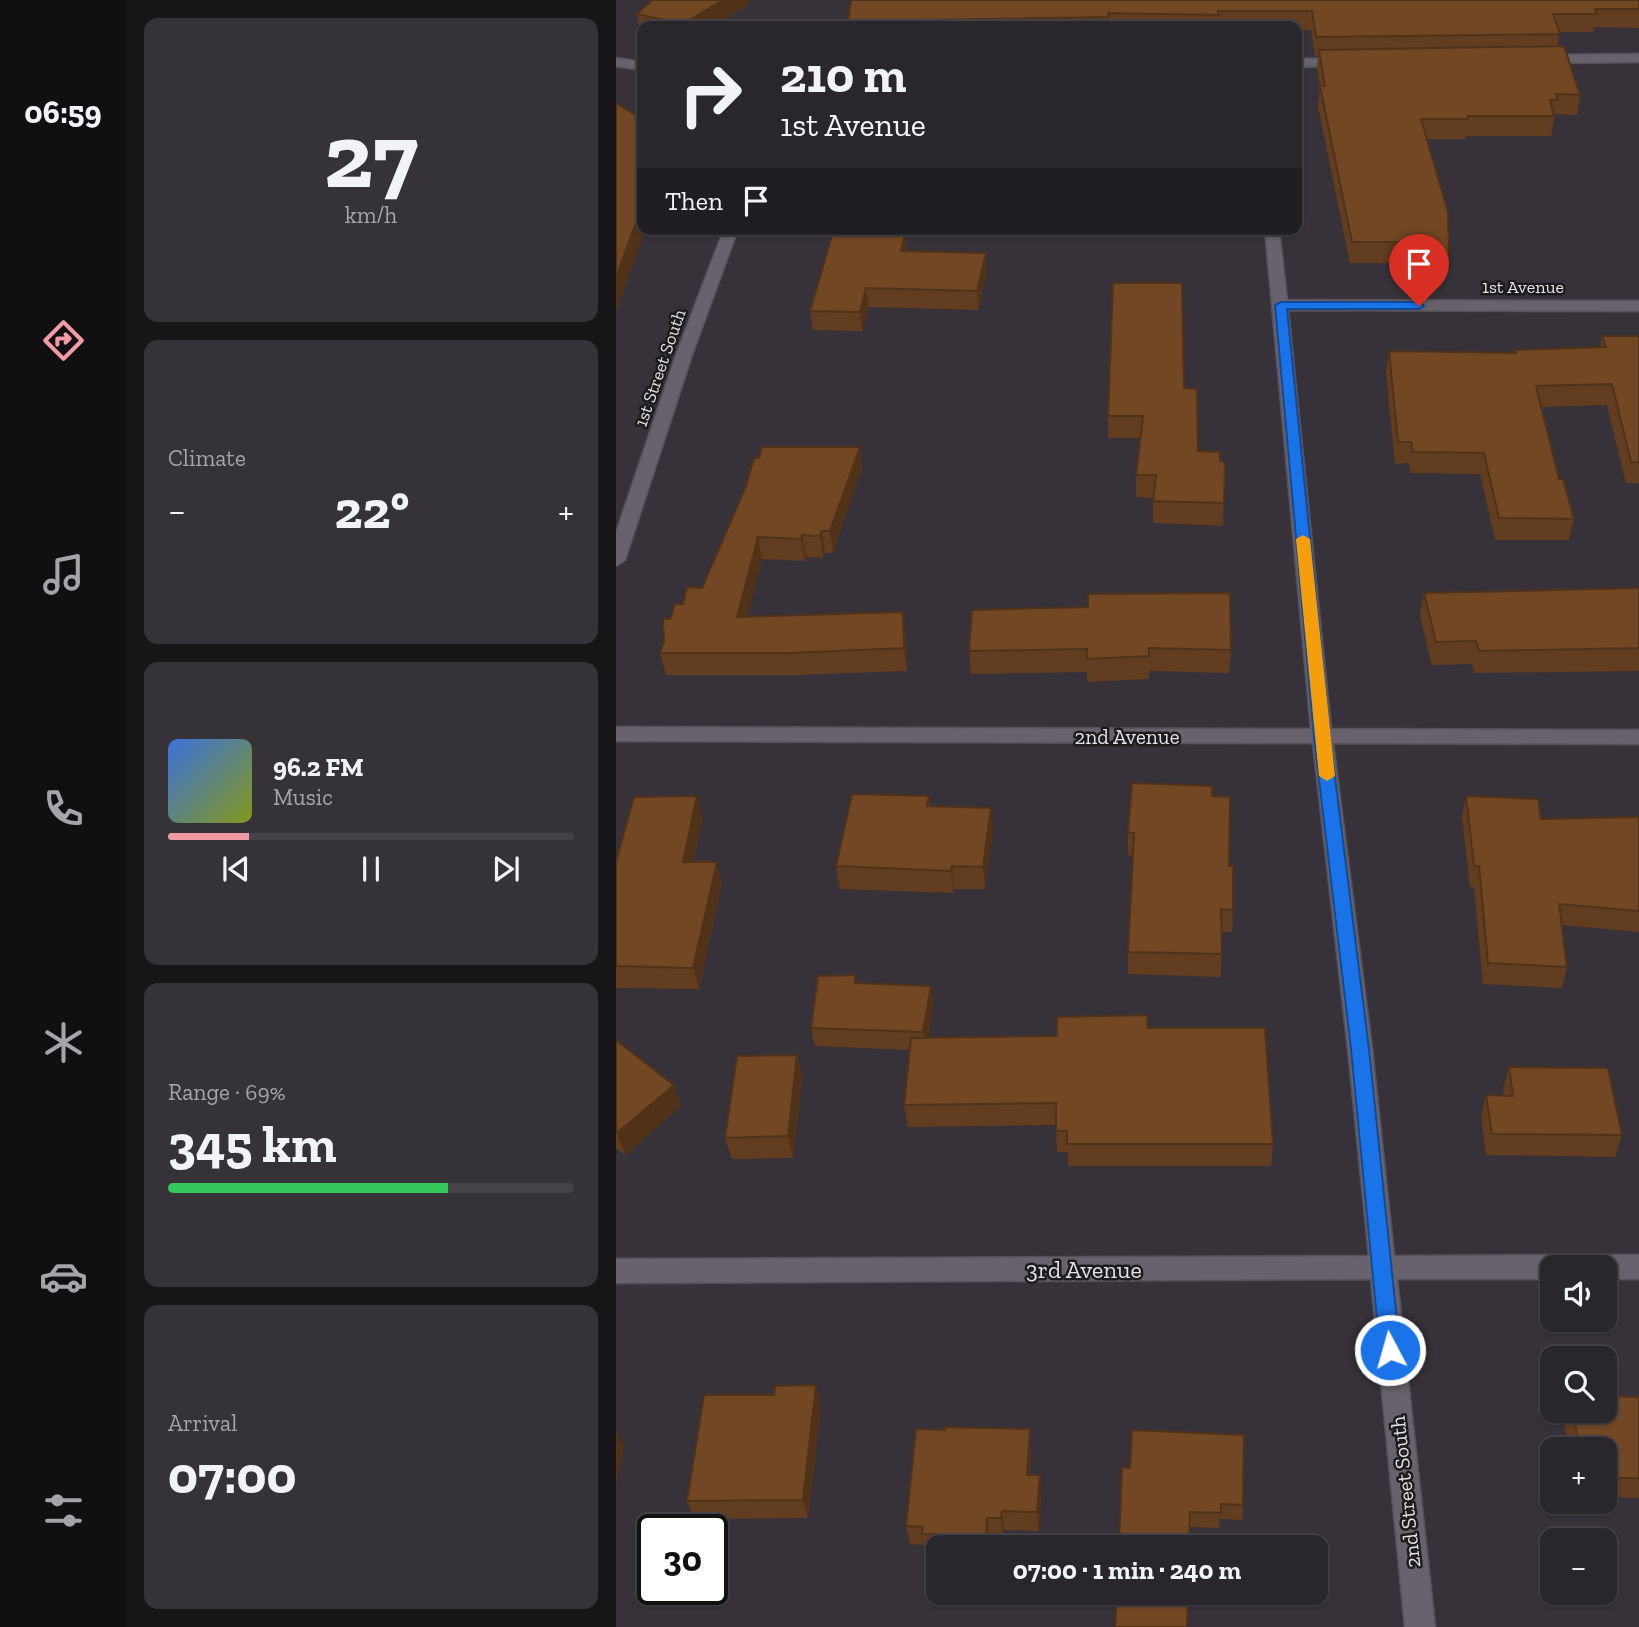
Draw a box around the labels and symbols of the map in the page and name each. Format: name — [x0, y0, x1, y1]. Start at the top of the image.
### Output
pin — [1389, 234, 1449, 306]
street label: 1st Avenue — [1482, 276, 1564, 298]
street label: 1st Street South — [630, 306, 690, 430]
street label: 2nd Avenue — [1074, 724, 1180, 749]
street label: 3rd Avenue — [1026, 1255, 1142, 1284]
position arrow — [1353, 1313, 1427, 1387]
street label: 2nd Street South — [1385, 1415, 1425, 1569]
speed limit sign: 30 — [637, 1514, 728, 1605]

